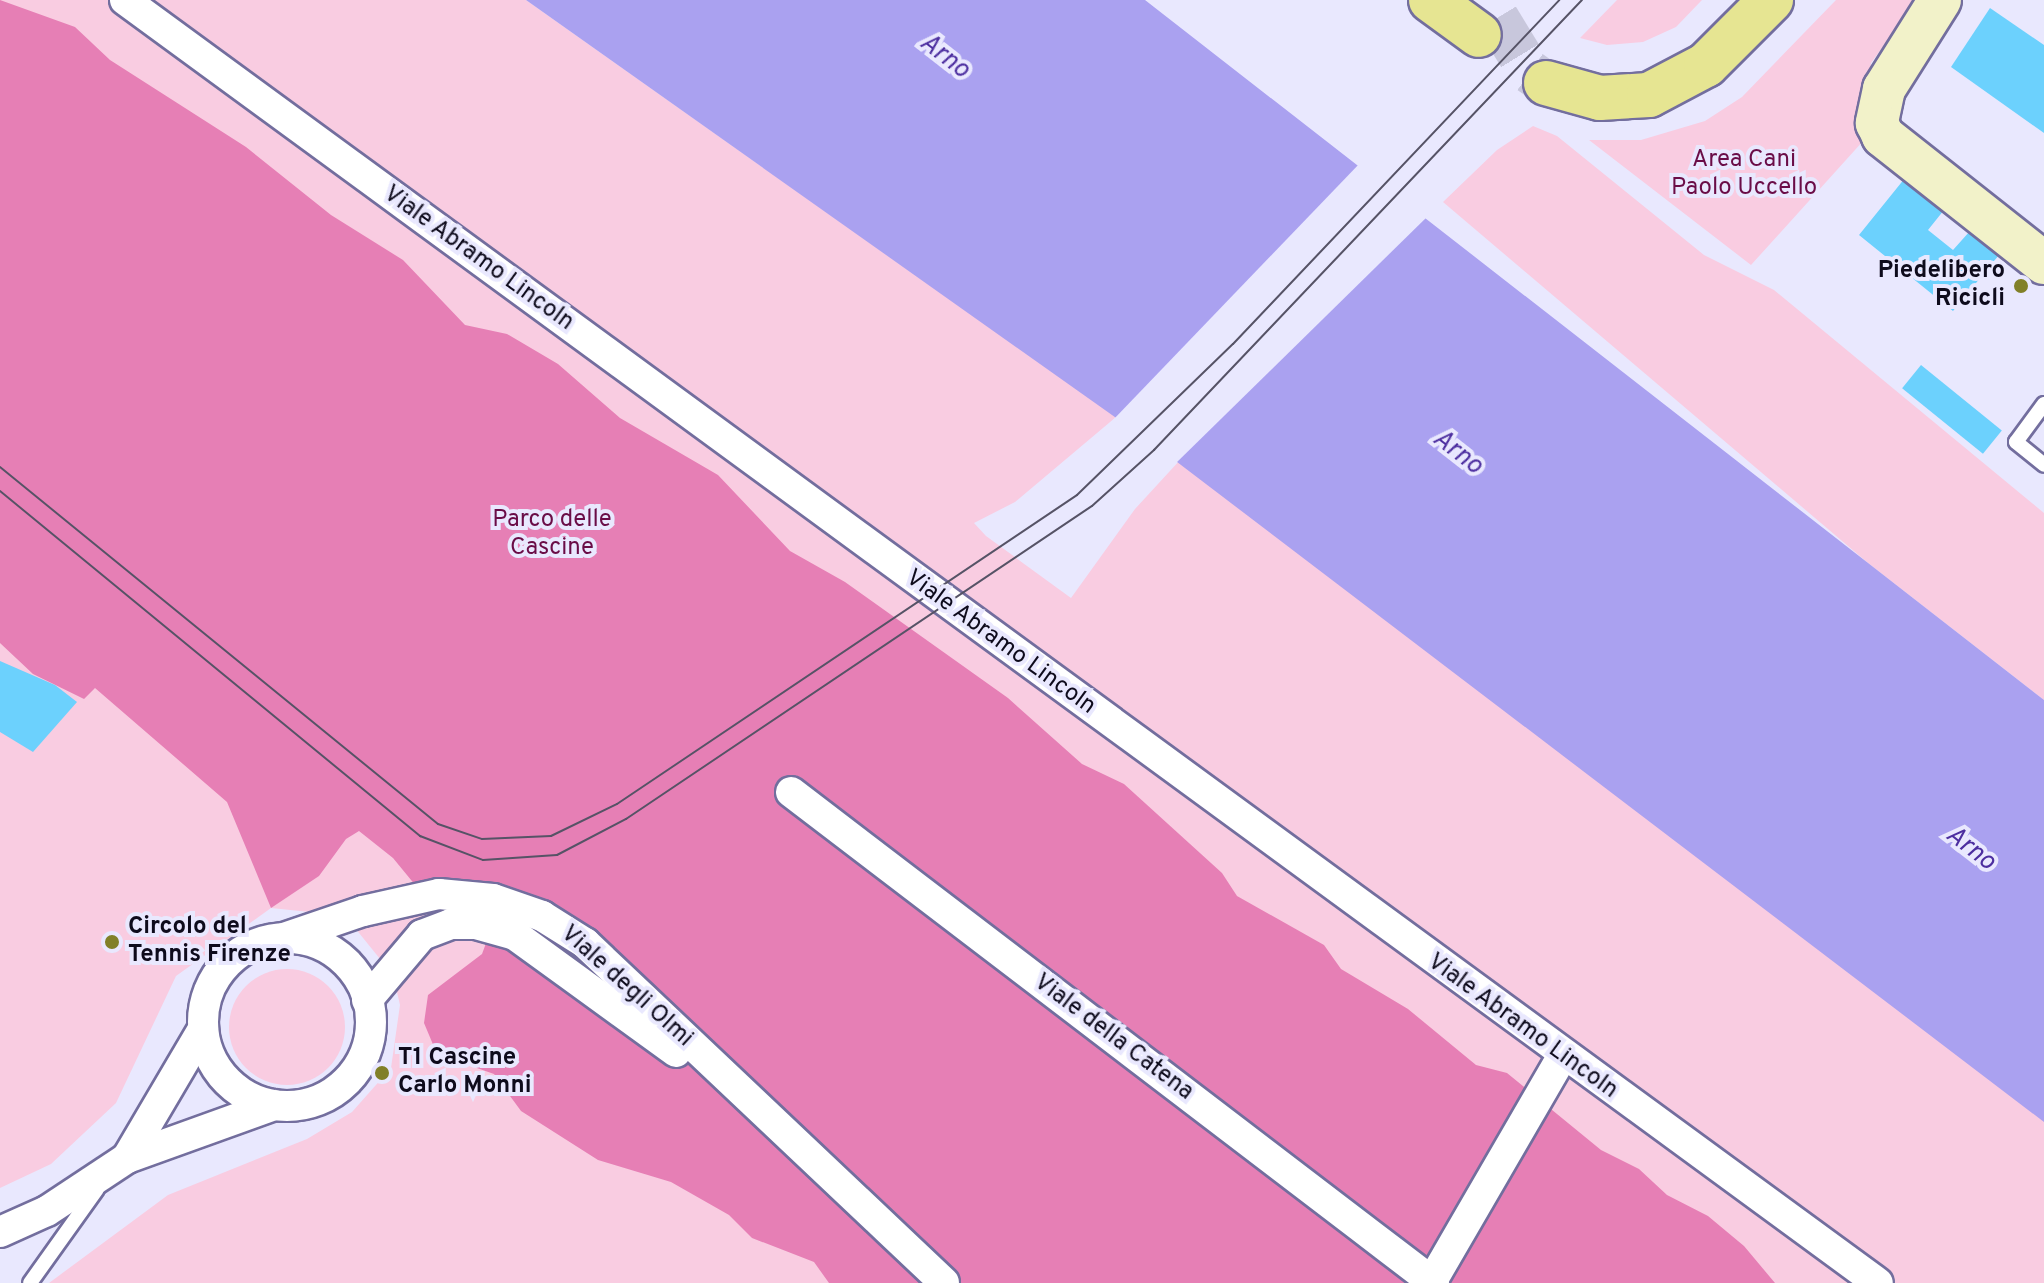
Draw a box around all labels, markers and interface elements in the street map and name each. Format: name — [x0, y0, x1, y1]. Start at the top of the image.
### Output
water label: Arno — [913, 28, 975, 86]
park label: Area Cani Paolo Uccello — [1671, 147, 1817, 203]
street label: Viale Abramo Lincoln — [377, 180, 579, 338]
place label: Piedelibero Ricicli — [1878, 258, 2005, 314]
marker: Piedelibero Ricicli — [2012, 277, 2030, 295]
water label: Arno — [1426, 424, 1488, 482]
park label: Parco delle Cascine — [492, 507, 612, 563]
street label: Viale Abramo Lincoln — [899, 564, 1101, 722]
water label: Arno — [1939, 820, 2001, 878]
place label: Circolo del Tennis Firenze — [128, 914, 291, 970]
street label: Viale degli Olmi — [554, 920, 698, 1054]
marker: Circolo del Tennis Firenze — [103, 933, 121, 951]
street label: Viale Abramo Lincoln — [1421, 948, 1623, 1106]
street label: Viale della Catena — [1027, 969, 1199, 1107]
place label: T1 Cascine Carlo Monni — [398, 1045, 531, 1101]
marker: T1 Cascine Carlo Monni — [373, 1064, 391, 1082]

